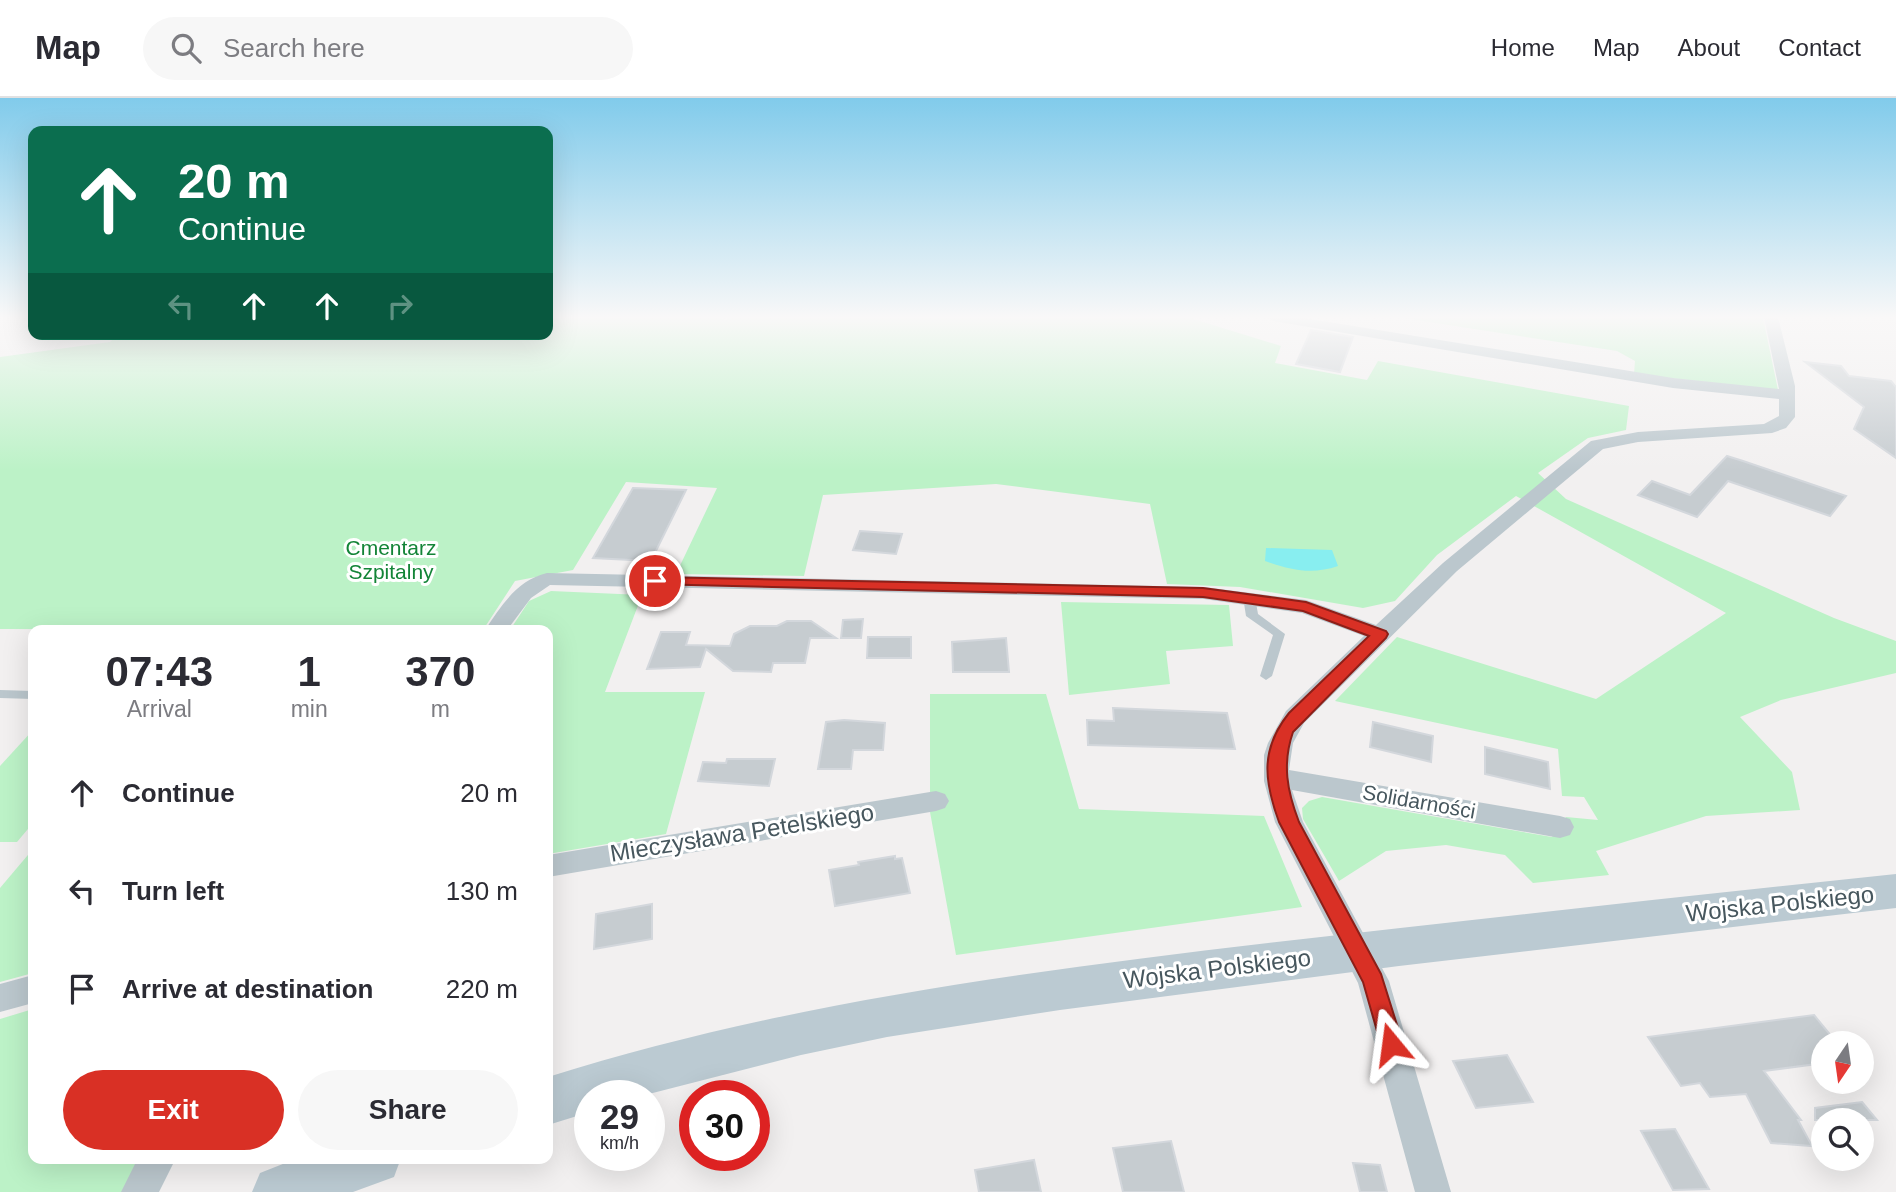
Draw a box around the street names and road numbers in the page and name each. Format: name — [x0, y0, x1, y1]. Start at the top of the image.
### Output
street label: Solidarności — [1361, 780, 1477, 823]
street label: Mieczysława Petelskiego — [608, 798, 876, 867]
street label: Wojska Polskiego — [1685, 880, 1875, 927]
street label: Wojska Polskiego — [1122, 944, 1312, 993]

